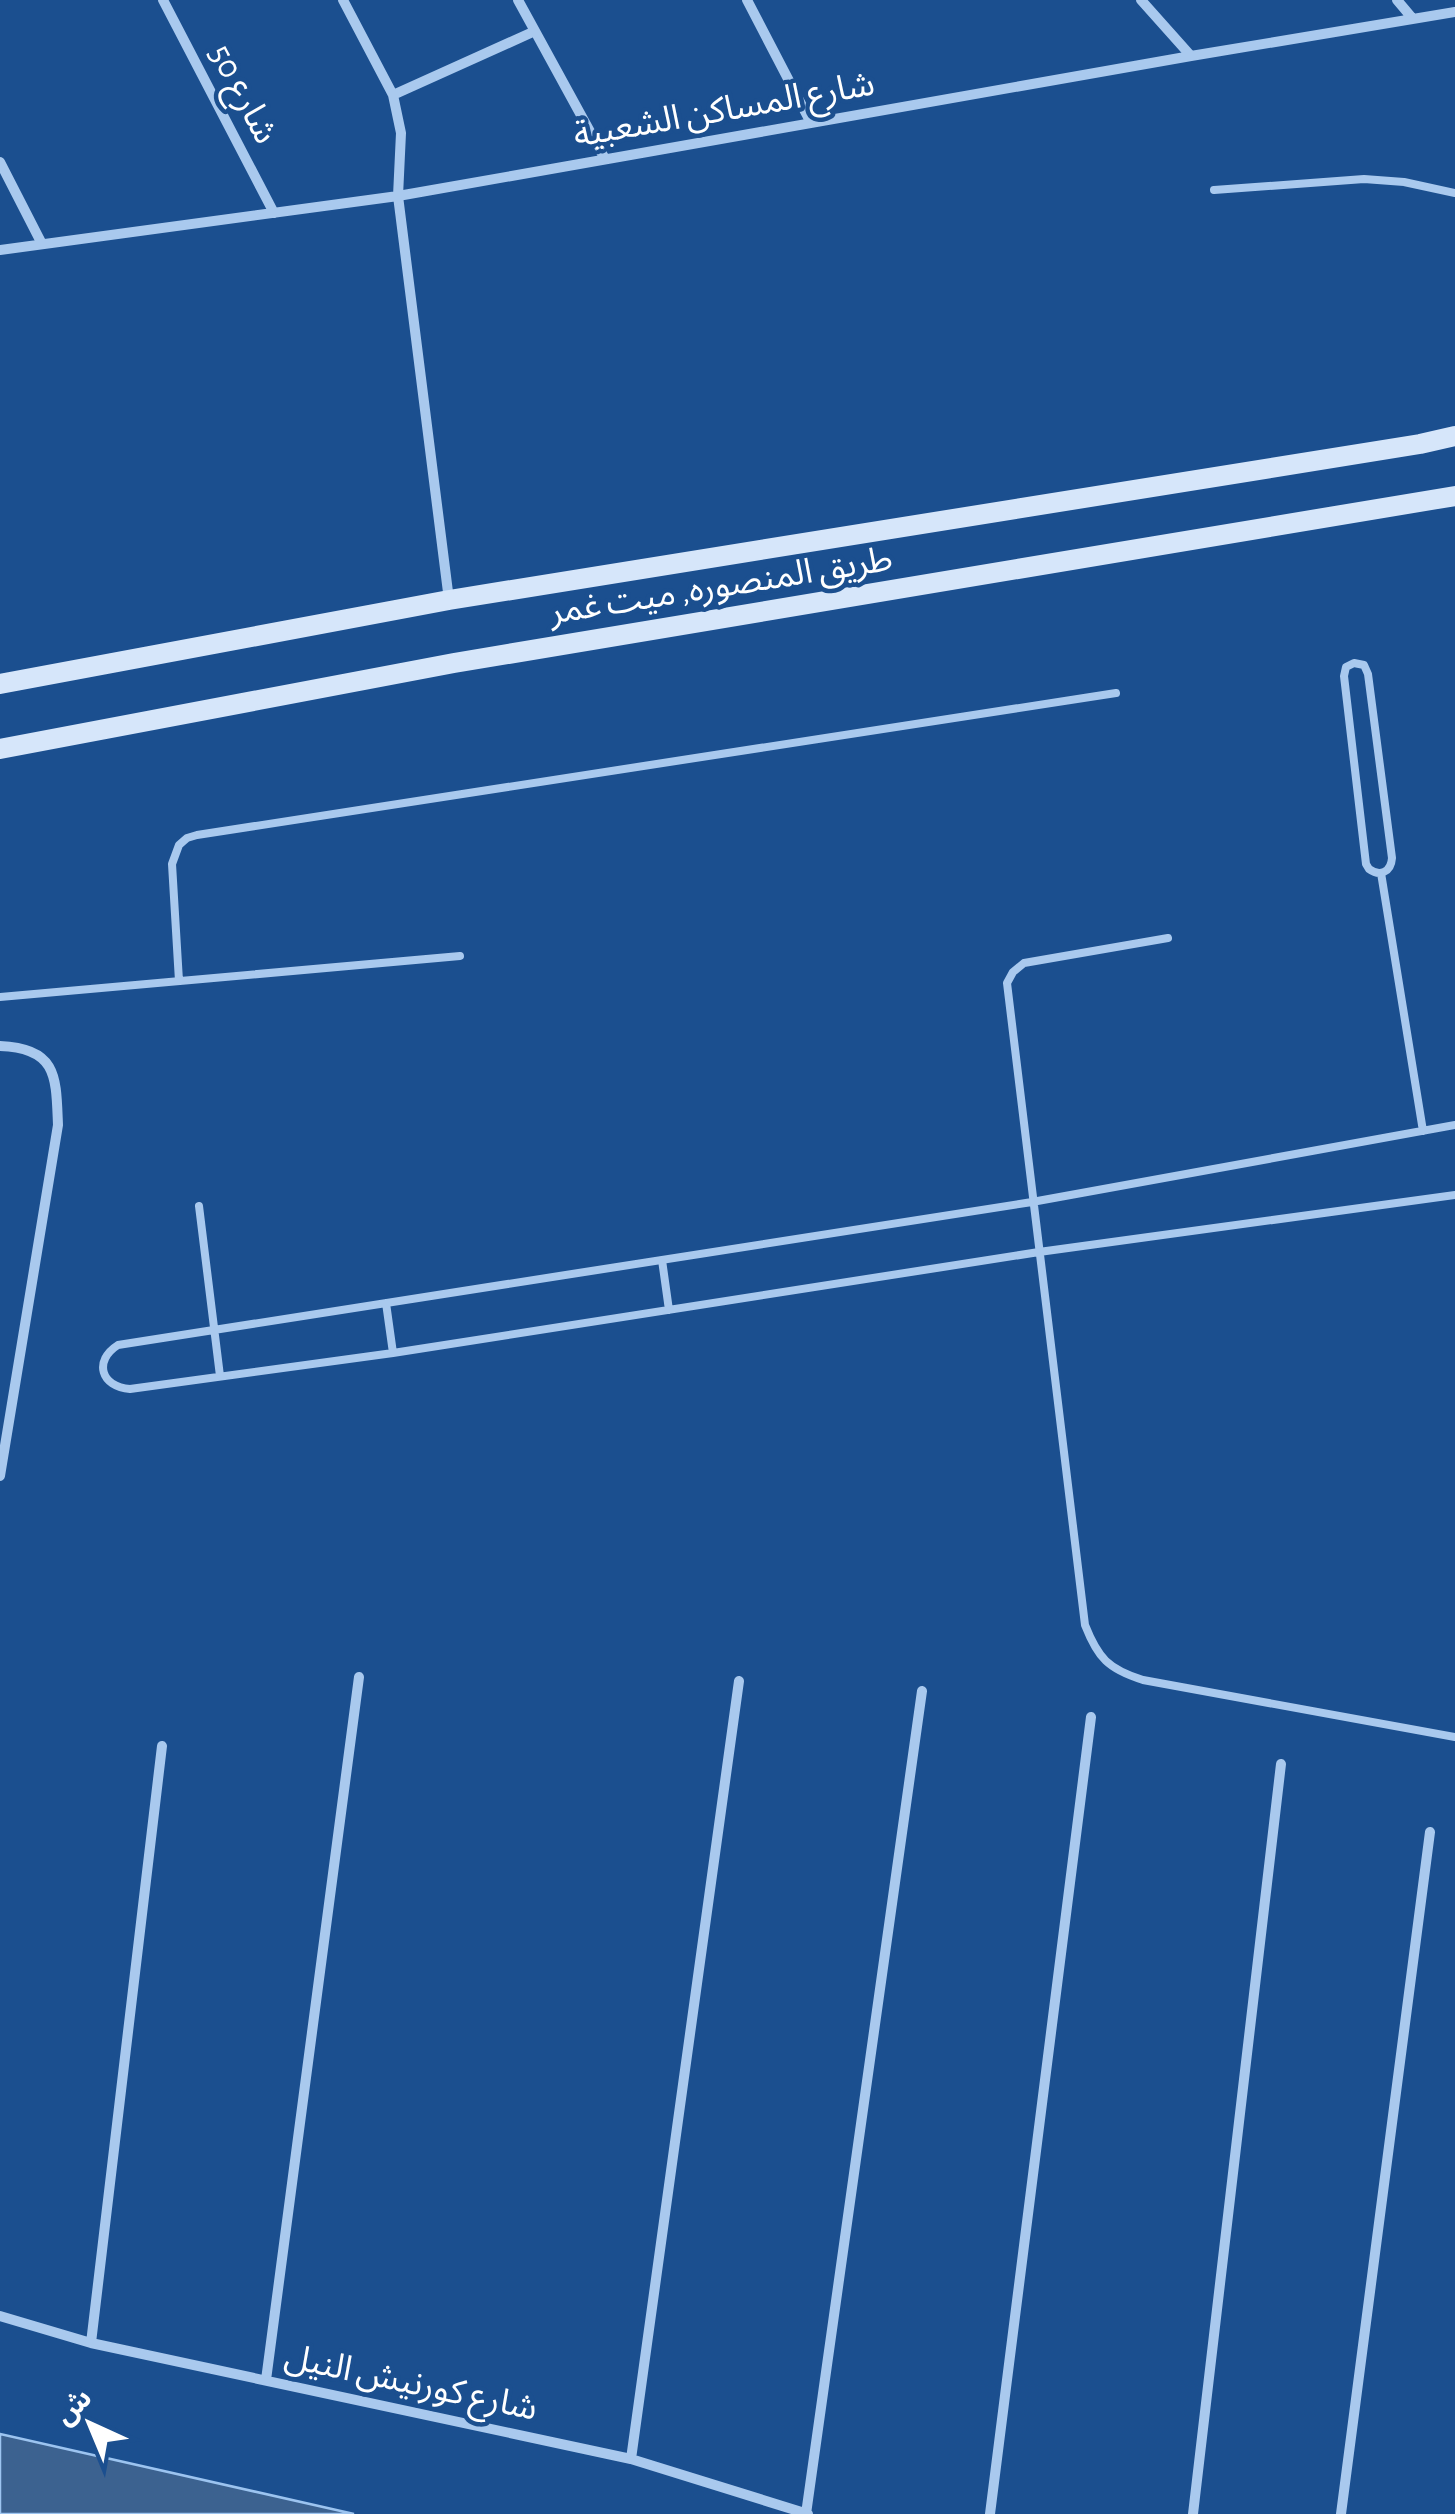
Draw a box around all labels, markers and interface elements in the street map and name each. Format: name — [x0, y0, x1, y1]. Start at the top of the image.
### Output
street label: شارع 50 — [196, 38, 284, 153]
street label: شارع المساكن الشعبية — [571, 66, 878, 161]
street label: طريق المنصوره, ميت غمر — [546, 542, 895, 633]
street label: شارع كورنيش النيل — [280, 2339, 541, 2434]
north arrow — [40, 2374, 140, 2474]
text: ش — [50, 2384, 98, 2431]

